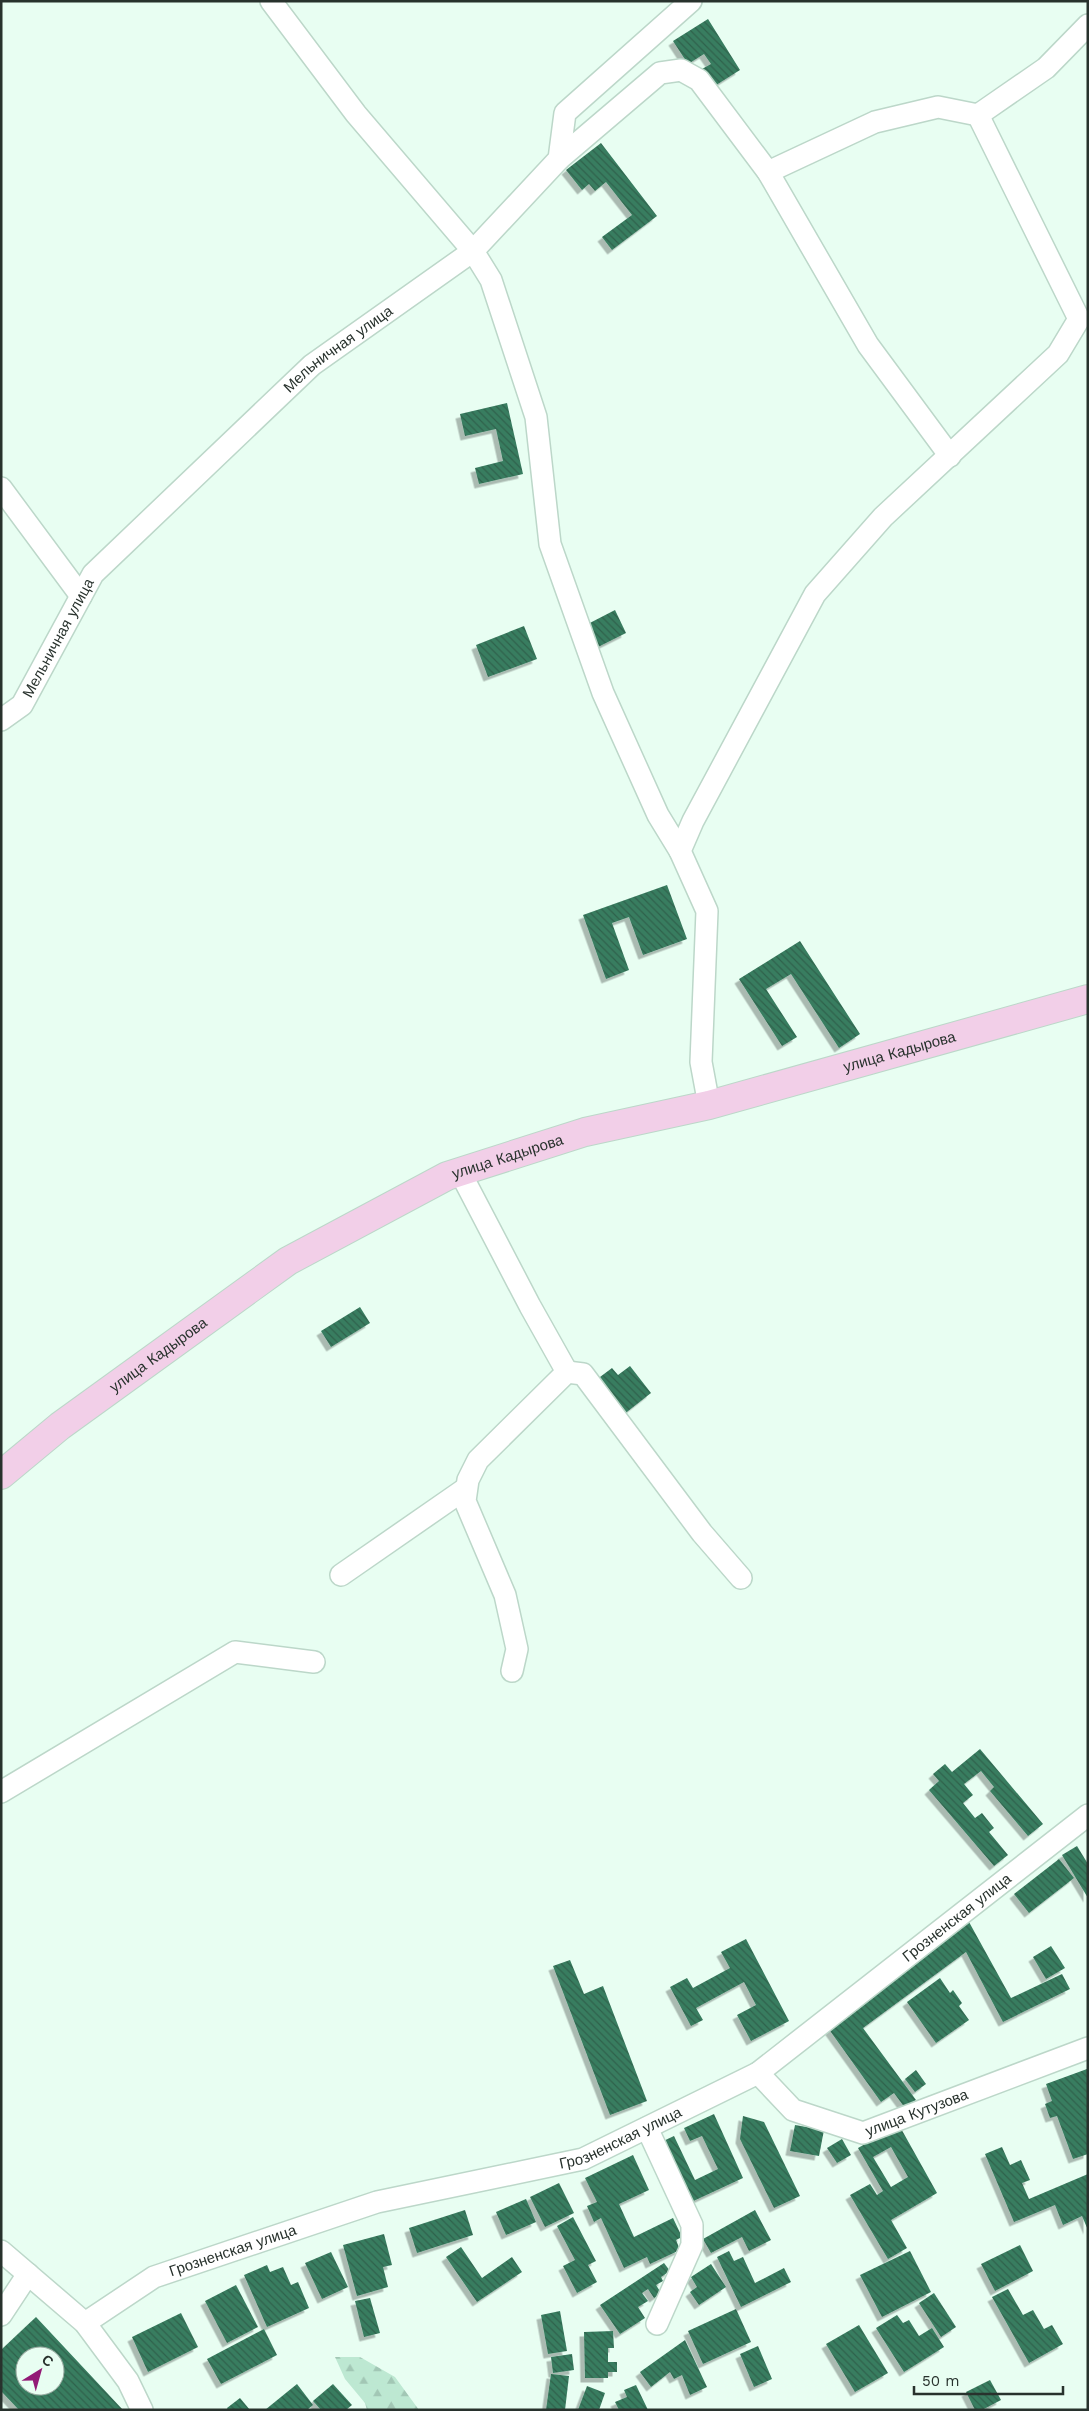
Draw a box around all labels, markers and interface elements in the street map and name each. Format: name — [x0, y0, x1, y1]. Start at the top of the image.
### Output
street label: Мельничная улица — [280, 301, 397, 396]
street label: Мельничная улица — [19, 575, 98, 701]
street label: улица Кадырова — [841, 1027, 958, 1076]
street label: улица Кадырова — [450, 1130, 566, 1183]
street label: улица Кадырова — [106, 1313, 211, 1396]
street label: Грозненская улица — [899, 1869, 1015, 1966]
street label: улица Кутузова — [863, 2085, 971, 2140]
street label: Грозненская улица — [558, 2103, 685, 2173]
street label: Грозненская улица — [167, 2221, 299, 2280]
north arrow — [15, 2346, 65, 2396]
text: С — [39, 2351, 57, 2370]
scale bar — [914, 2364, 1063, 2396]
text: 50 m — [922, 2372, 959, 2390]

